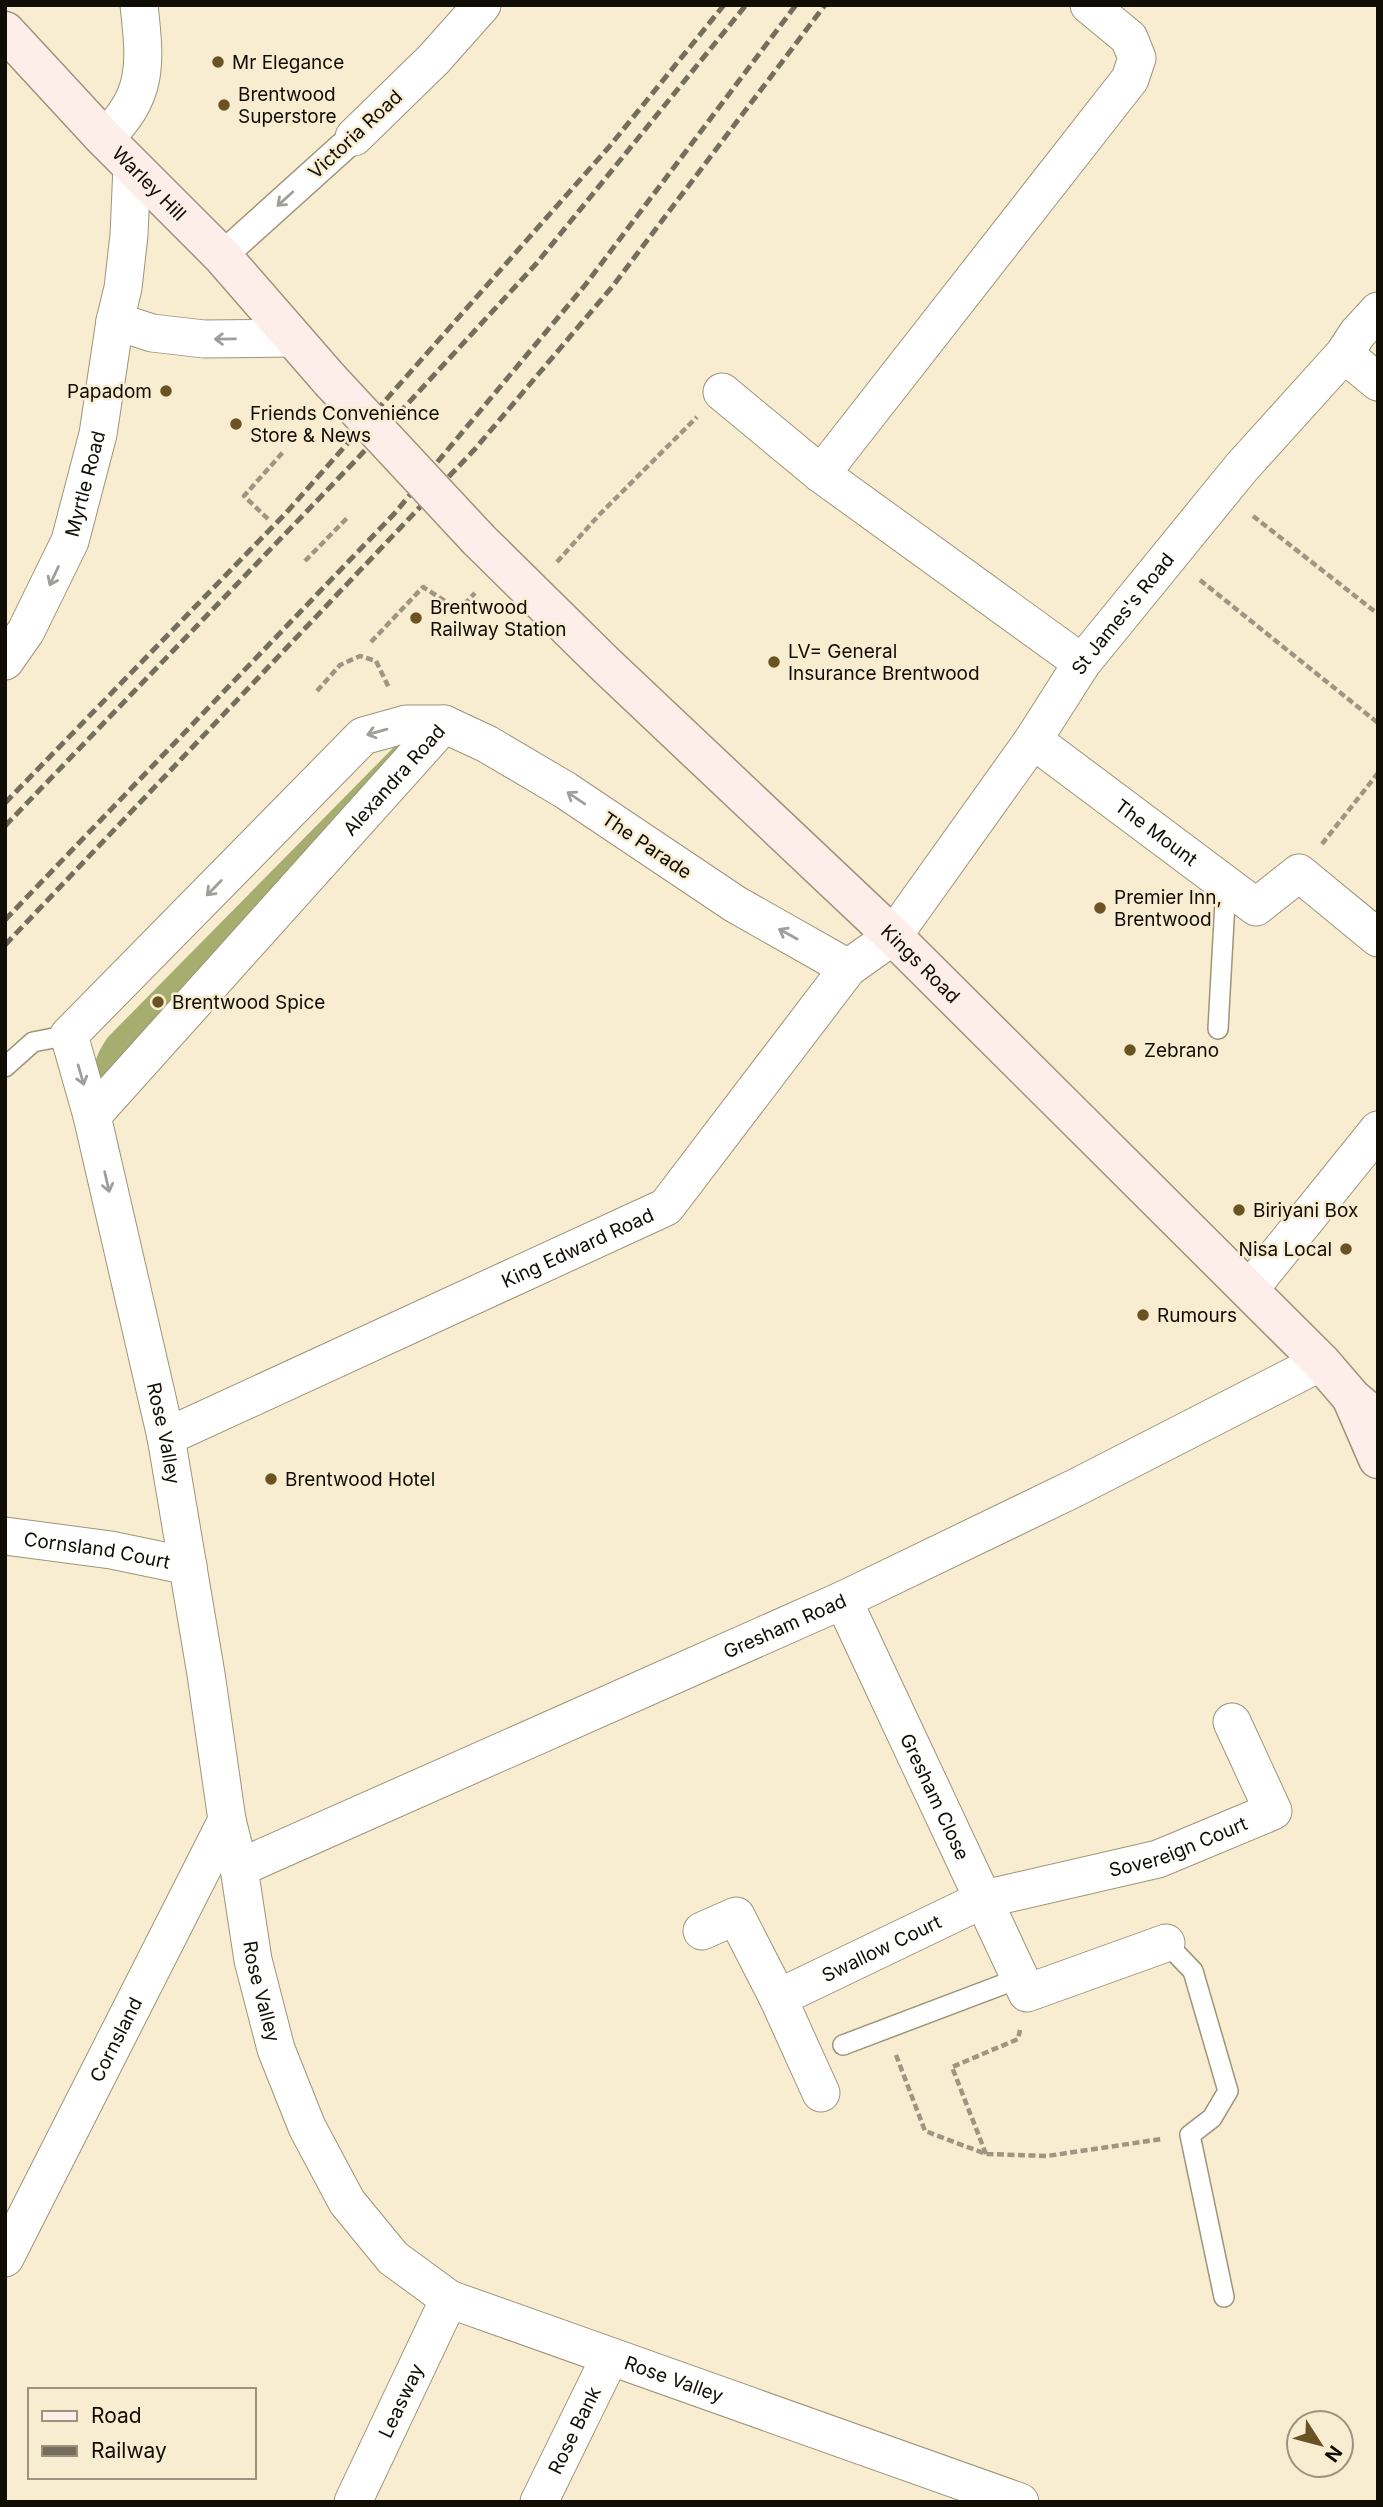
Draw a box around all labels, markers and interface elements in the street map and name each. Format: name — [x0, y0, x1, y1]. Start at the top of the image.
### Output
place label: Mr Elegance — [232, 51, 344, 74]
marker: Mr Elegance — [210, 54, 226, 70]
place label: Brentwood Superstore — [238, 83, 337, 128]
street label: Victoria Road — [304, 85, 407, 184]
marker: Brentwood Superstore — [216, 97, 232, 113]
street label: Warley Hill — [107, 142, 191, 226]
one-way arrow — [276, 191, 294, 207]
one-way arrow — [214, 332, 237, 346]
place label: Papadom — [67, 380, 152, 403]
marker: Papadom — [158, 383, 174, 399]
place label: Friends Convenience Store & News — [250, 402, 440, 447]
marker: Friends Convenience Store & News — [228, 416, 244, 432]
street label: Myrtle Road — [61, 428, 110, 539]
street label: St James's Road — [1067, 548, 1179, 679]
one-way arrow — [47, 565, 60, 586]
place label: Brentwood Railway Station — [430, 596, 567, 641]
marker: Brentwood Railway Station — [408, 610, 424, 626]
place label: LV= General Insurance Brentwood — [788, 640, 980, 685]
marker: LV= General Insurance Brentwood — [766, 654, 782, 670]
street label: Alexandra Road — [339, 720, 450, 840]
one-way arrow — [366, 726, 389, 739]
one-way arrow — [567, 791, 587, 805]
street label: The Mount — [1110, 794, 1202, 871]
street label: The Parade — [597, 807, 696, 884]
one-way arrow — [205, 879, 222, 896]
place label: Premier Inn, Brentwood — [1114, 886, 1222, 931]
marker: Premier Inn, Brentwood — [1092, 900, 1108, 916]
street label: Kings Road — [876, 920, 965, 1008]
one-way arrow — [779, 927, 799, 941]
place label: Brentwood Spice — [172, 991, 325, 1014]
marker: Brentwood Spice — [150, 994, 166, 1010]
place label: Zebrano — [1144, 1039, 1219, 1062]
marker: Zebrano — [1122, 1042, 1138, 1058]
one-way arrow — [75, 1064, 88, 1086]
one-way arrow — [101, 1170, 115, 1193]
place label: Biriyani Box — [1253, 1199, 1358, 1222]
marker: Biriyani Box — [1231, 1202, 1247, 1218]
street label: King Edward Road — [498, 1203, 657, 1293]
place label: Nisa Local — [1239, 1238, 1332, 1261]
marker: Nisa Local — [1338, 1241, 1354, 1257]
place label: Rumours — [1157, 1304, 1237, 1327]
marker: Rumours — [1135, 1307, 1151, 1323]
street label: Rose Valley — [142, 1380, 185, 1486]
place label: Brentwood Hotel — [285, 1468, 435, 1491]
marker: Brentwood Hotel — [263, 1471, 279, 1487]
street label: Cornsland Court — [22, 1528, 172, 1574]
street label: Gresham Road — [720, 1589, 850, 1664]
street label: Gresham Close — [895, 1730, 974, 1864]
street label: Sovereign Court — [1107, 1812, 1251, 1882]
street label: Swallow Court — [818, 1910, 945, 1987]
street label: Rose Valley — [238, 1939, 285, 2045]
street label: Cornsland — [85, 1993, 147, 2086]
street label: Rose Valley — [621, 2351, 727, 2408]
street label: Leasway — [374, 2360, 429, 2442]
street label: Rose Bank — [544, 2382, 606, 2478]
legend — [28, 2388, 256, 2479]
text: Road — [91, 2403, 142, 2428]
north arrow — [1285, 2409, 1355, 2479]
text: Railway — [91, 2438, 167, 2463]
text: N — [1320, 2441, 1347, 2466]

